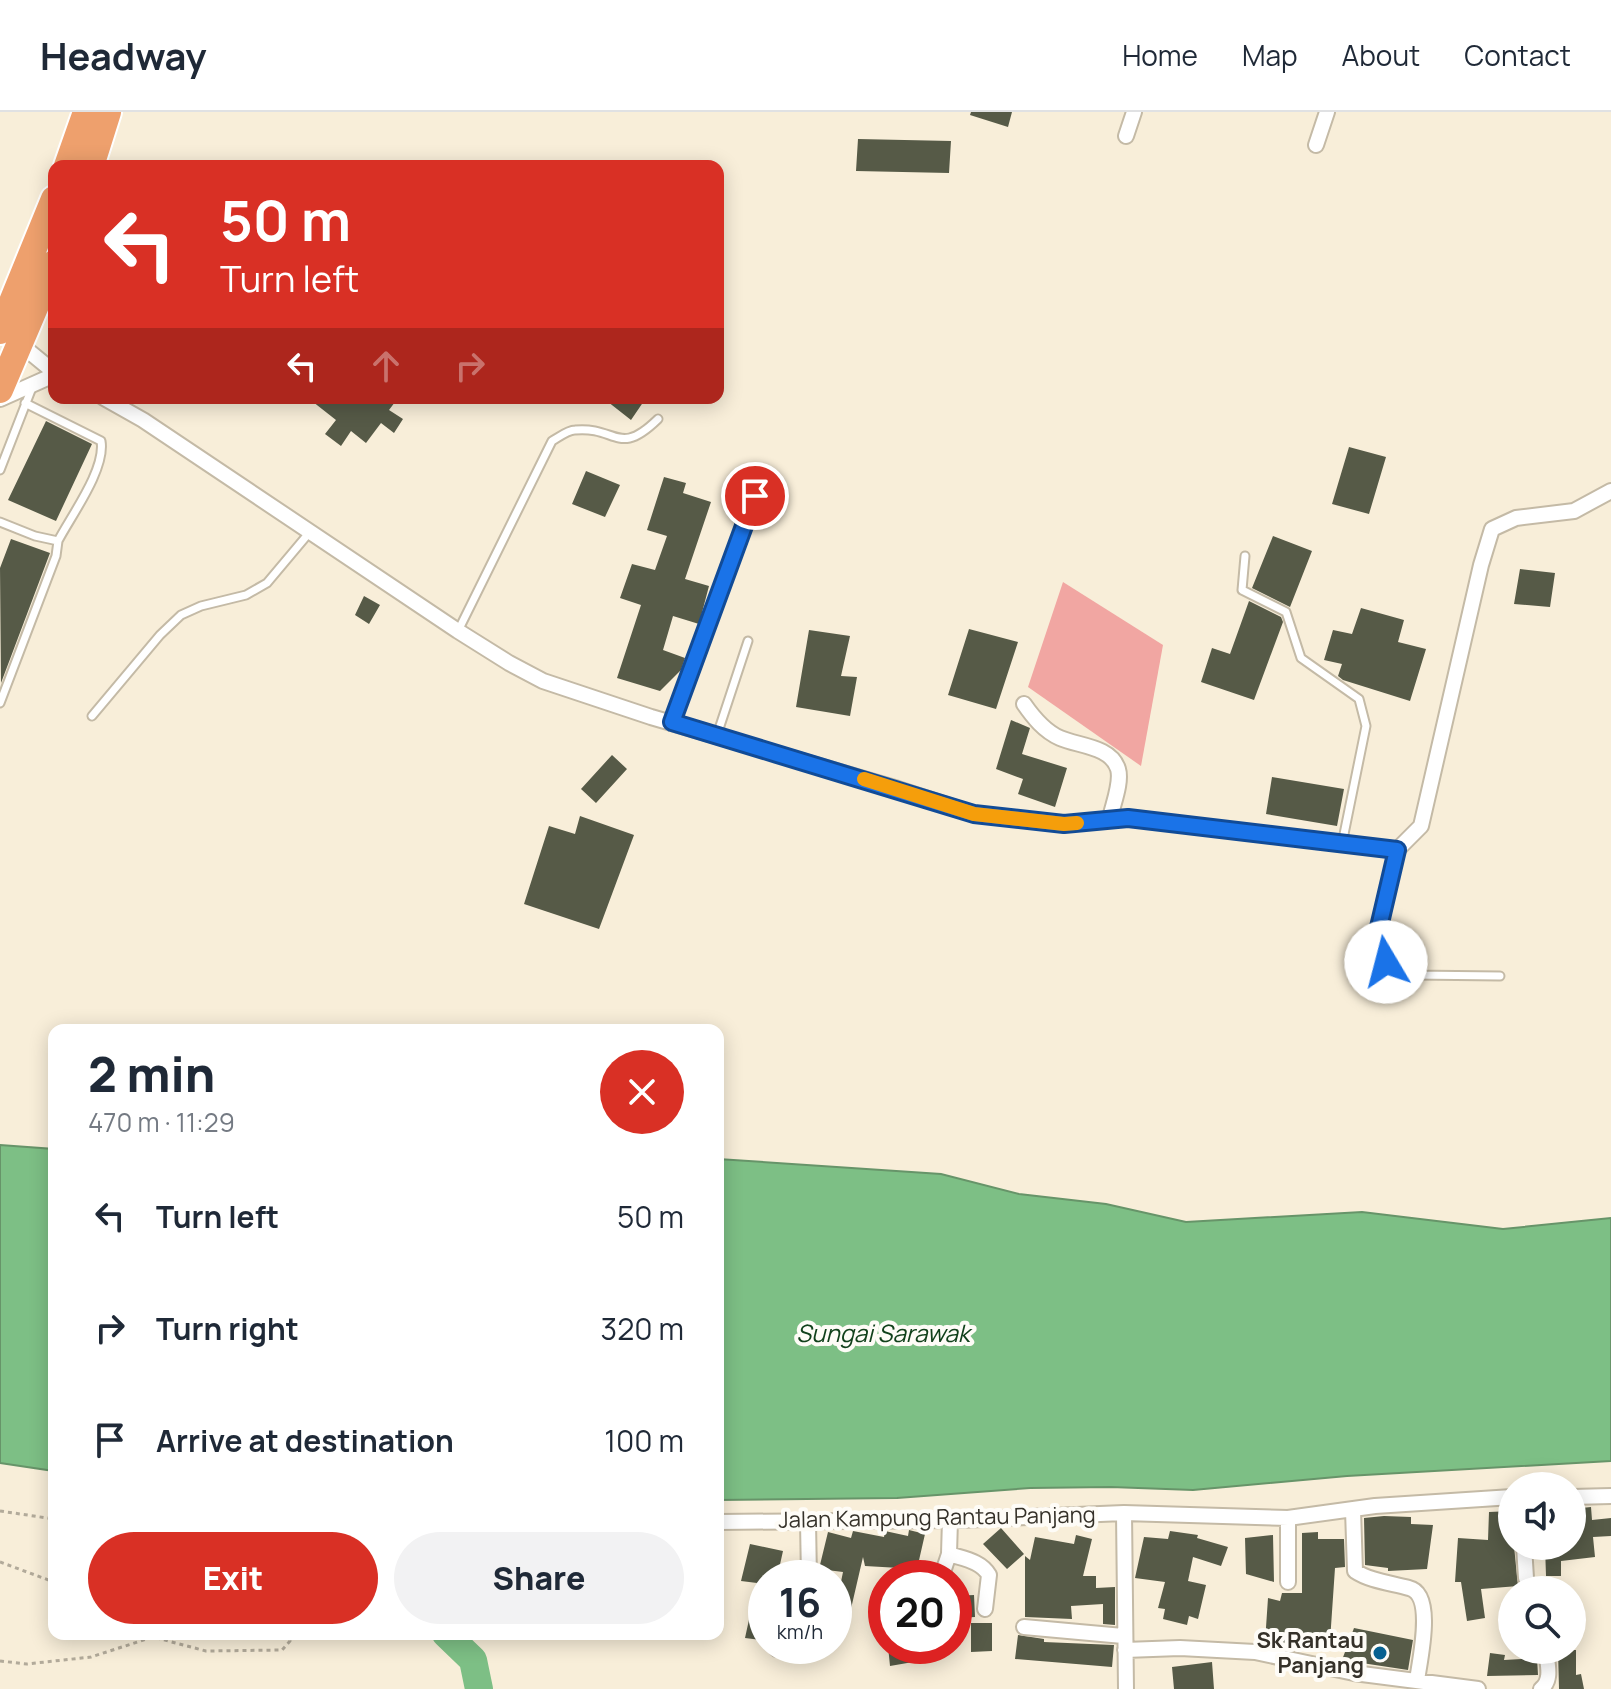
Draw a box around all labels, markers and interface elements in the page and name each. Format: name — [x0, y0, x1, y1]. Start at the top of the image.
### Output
text: Headway — [40, 29, 207, 81]
text: Home — [1122, 36, 1198, 74]
text: Map — [1242, 36, 1298, 74]
text: About — [1342, 36, 1420, 74]
text: Contact — [1464, 36, 1571, 74]
text: 50 m — [220, 181, 351, 258]
icon: left — [88, 192, 192, 296]
text: Turn left — [220, 254, 359, 303]
icon: left — [280, 344, 324, 388]
icon: ahead — [364, 344, 408, 388]
icon: right — [448, 344, 492, 388]
pin — [721, 462, 789, 530]
icon: arrive — [733, 474, 777, 518]
position arrow — [1344, 920, 1428, 1004]
text: 2 min — [88, 1041, 215, 1106]
button: close — [600, 1050, 684, 1134]
text: 470 m · 11:29 — [88, 1104, 235, 1140]
icon: left — [88, 1194, 132, 1238]
text: Turn left — [156, 1196, 279, 1237]
text: 50 m — [617, 1196, 684, 1237]
icon: right — [88, 1306, 132, 1350]
text: Turn right — [156, 1308, 299, 1349]
text: 320 m — [601, 1308, 684, 1349]
water label: Sungai Sarawak — [796, 1316, 973, 1349]
icon: arrive — [88, 1418, 132, 1462]
text: Arrive at destination — [156, 1420, 454, 1461]
text: 100 m — [604, 1420, 684, 1461]
map controls — [1498, 1472, 1586, 1664]
button: sound — [1498, 1472, 1586, 1560]
street label: Jalan Kampung Rantau Panjang — [778, 1499, 1096, 1535]
button: Exit — [88, 1532, 378, 1624]
button: Share — [394, 1532, 684, 1624]
speed limit sign: 20 — [868, 1560, 972, 1664]
text: 16 — [779, 1574, 821, 1629]
button: search — [1498, 1576, 1586, 1664]
text: km/h — [777, 1618, 823, 1645]
place label: Sk Rantau Panjang — [1256, 1625, 1364, 1680]
marker: Sk Rantau Panjang — [1371, 1644, 1389, 1662]

